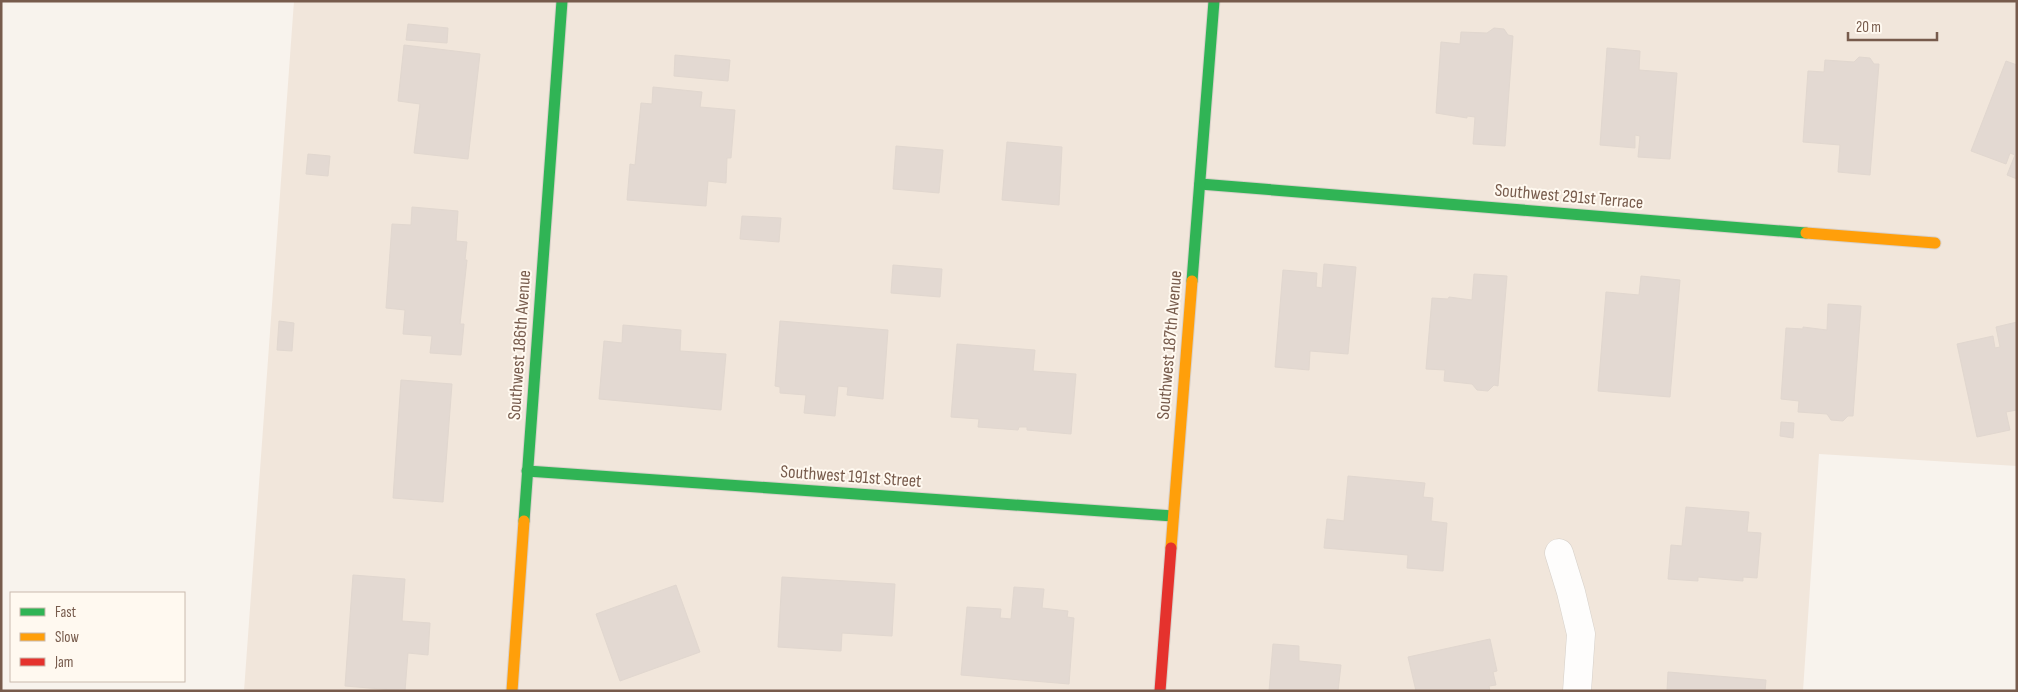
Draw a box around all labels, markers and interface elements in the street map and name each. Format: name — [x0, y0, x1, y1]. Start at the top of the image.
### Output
scale bar — [1848, 10, 1937, 42]
text: 20 m — [1856, 18, 1881, 37]
street label: Southwest 291st Terrace — [1494, 180, 1644, 213]
street label: Southwest 186th Avenue — [504, 269, 535, 421]
street label: Southwest 187th Avenue — [1153, 270, 1186, 420]
street label: Southwest 191st Street — [780, 461, 923, 492]
legend — [10, 592, 185, 682]
text: Fast — [55, 603, 77, 622]
text: Slow — [55, 628, 79, 647]
text: Jam — [54, 653, 73, 672]

